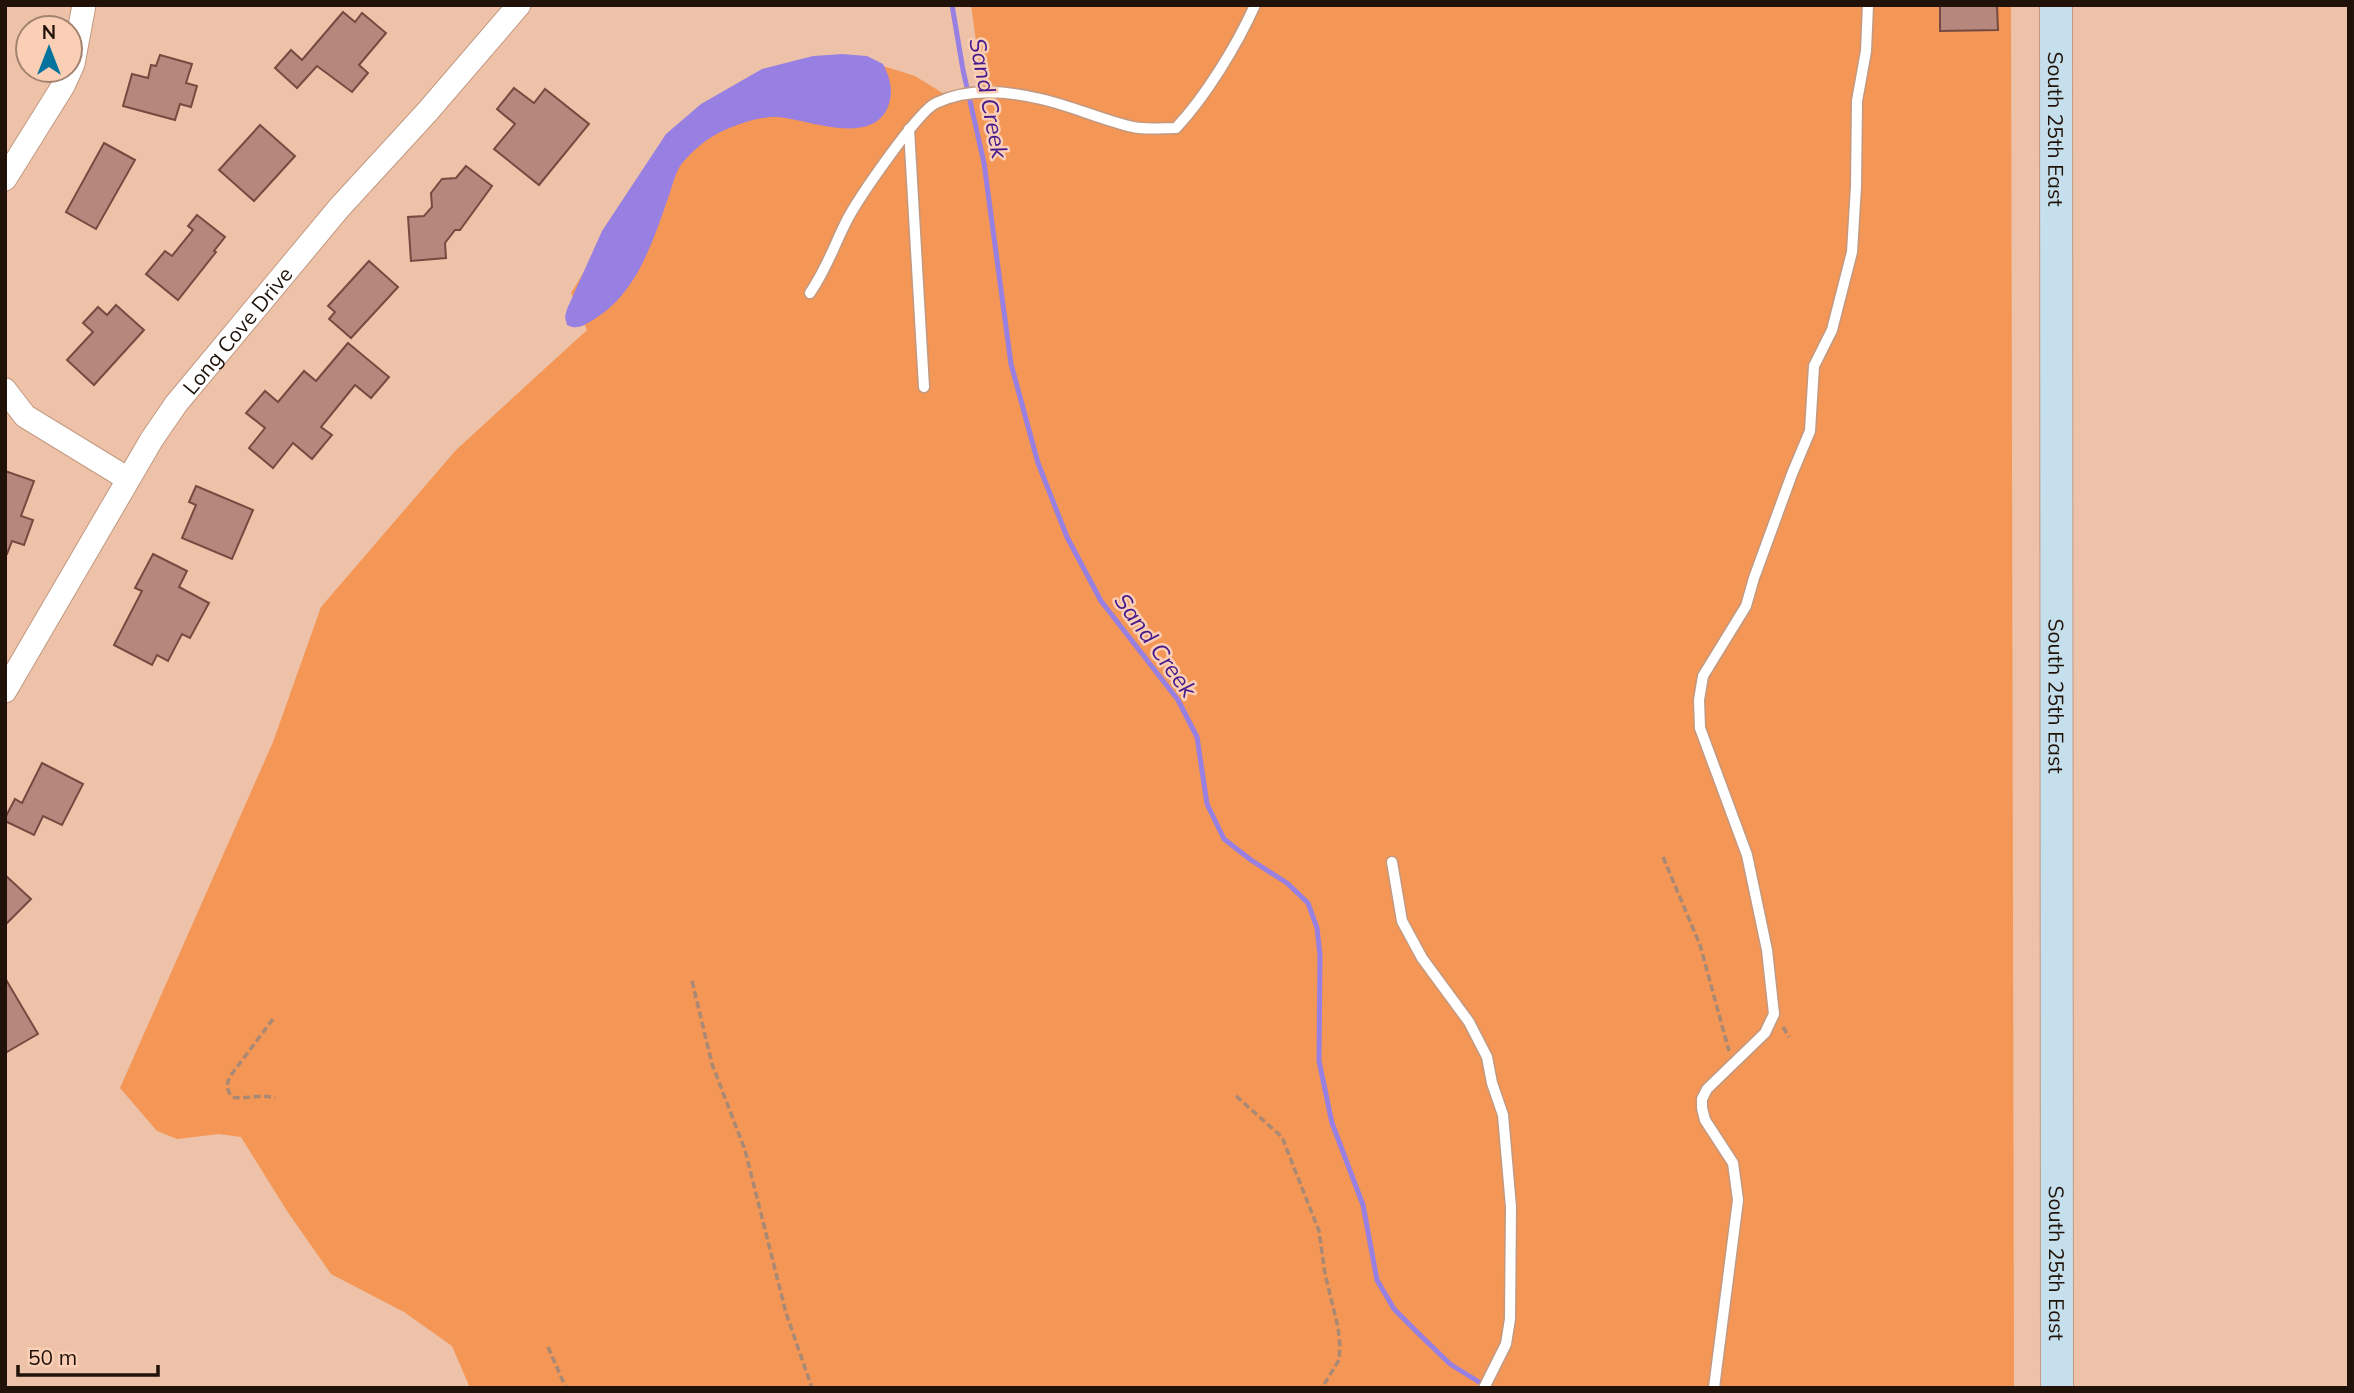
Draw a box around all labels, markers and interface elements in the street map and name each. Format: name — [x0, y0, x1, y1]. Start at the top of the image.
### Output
north arrow — [14, 14, 84, 84]
text: N — [42, 20, 56, 44]
water label: Sand Creek — [963, 35, 1015, 162]
street label: South 25th East — [2043, 51, 2069, 207]
street label: Long Cove Drive — [177, 261, 298, 399]
water label: Sand Creek — [1108, 587, 1204, 704]
street label: South 25th East — [2043, 618, 2070, 774]
street label: South 25th East — [2044, 1185, 2070, 1341]
scale bar — [18, 1334, 158, 1378]
text: 50 m — [28, 1344, 77, 1370]

